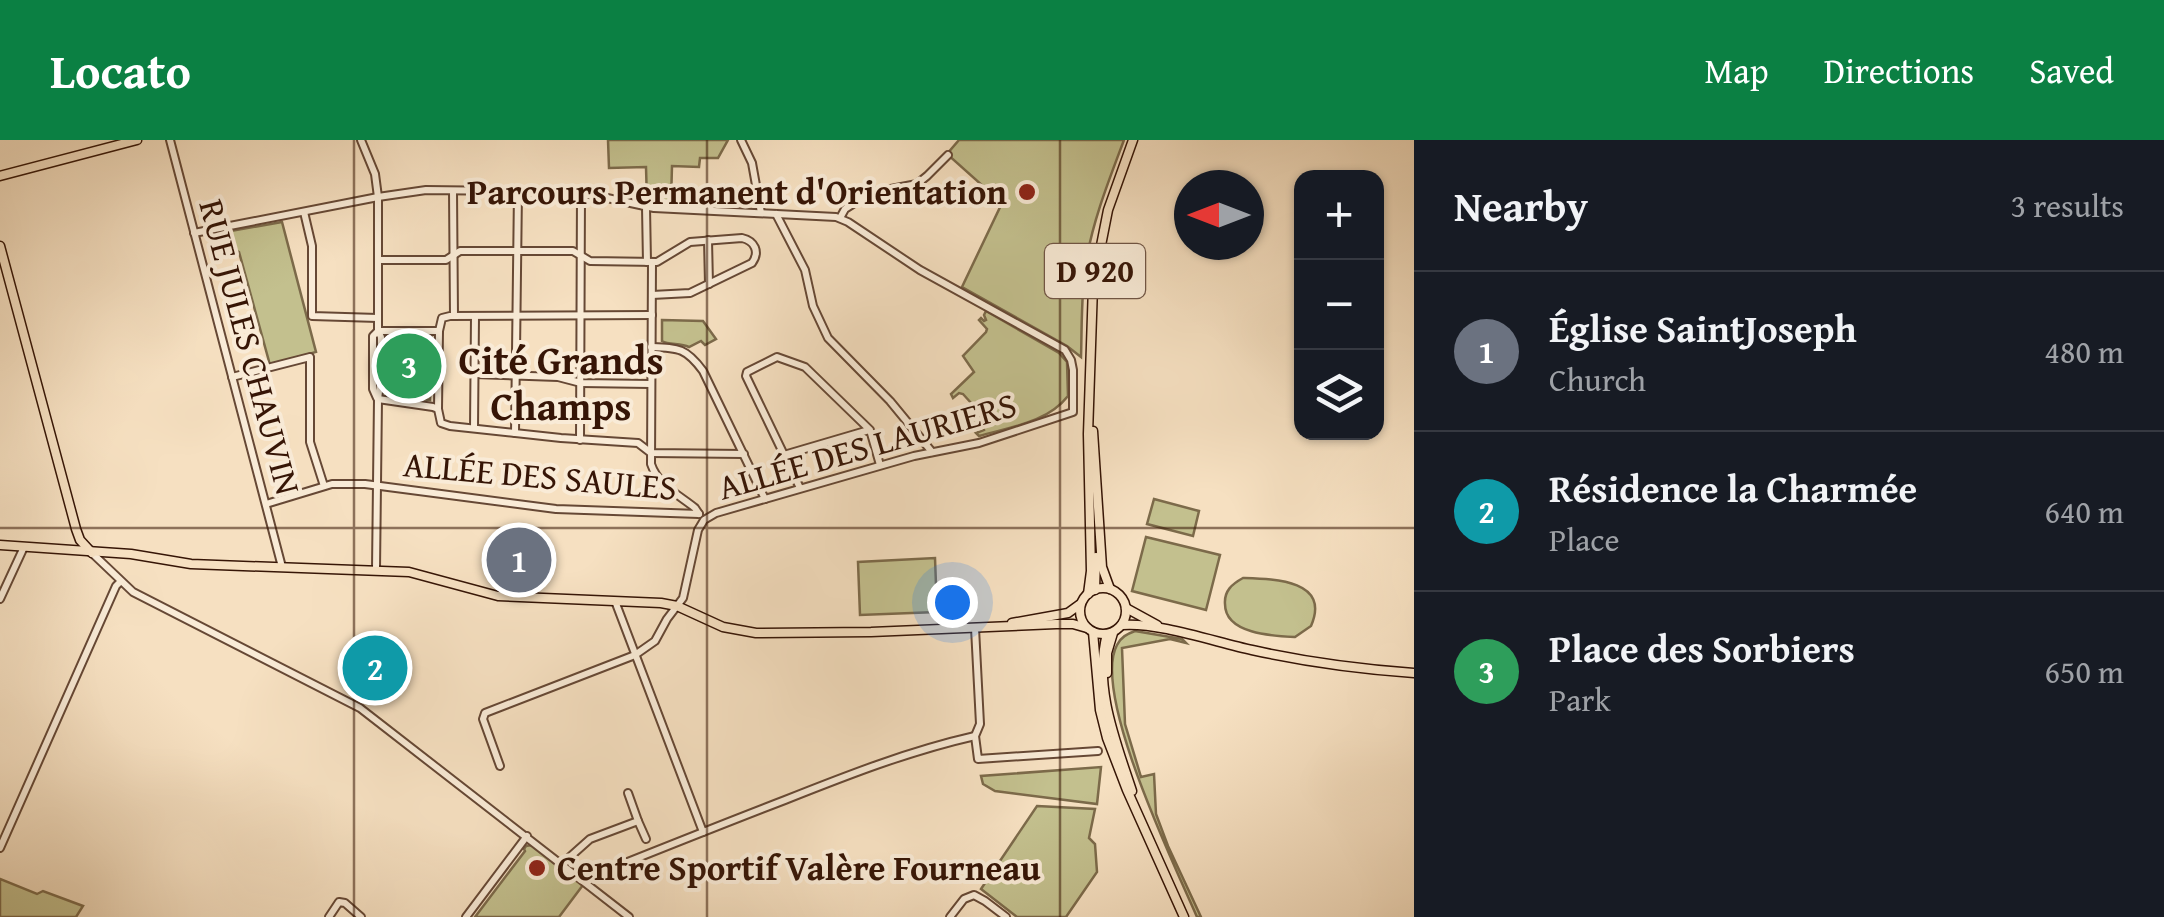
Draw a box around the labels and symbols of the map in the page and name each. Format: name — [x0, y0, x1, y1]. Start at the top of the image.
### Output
place label: Parcours Permanent d'Orientation — [467, 166, 1007, 217]
north arrow — [1174, 170, 1264, 260]
marker: Parcours Permanent d'Orientation — [1016, 181, 1038, 203]
street label: RUE JULES CHAUVIN — [187, 193, 314, 500]
road number: D 920 — [1045, 244, 1145, 298]
pin: 3 — [376, 328, 442, 404]
district label: Cité Grands Champs — [458, 330, 664, 435]
street label: ALLÉE DES LAURIERS — [712, 379, 1022, 512]
street label: ALLÉE DES SAULES — [401, 438, 679, 513]
pin: 1 — [486, 522, 552, 598]
your location — [927, 577, 978, 628]
pin: 2 — [342, 630, 408, 706]
place label: Centre Sportif Valère Fourneau — [557, 842, 1041, 893]
marker: Centre Sportif Valère Fourneau — [526, 857, 548, 879]

